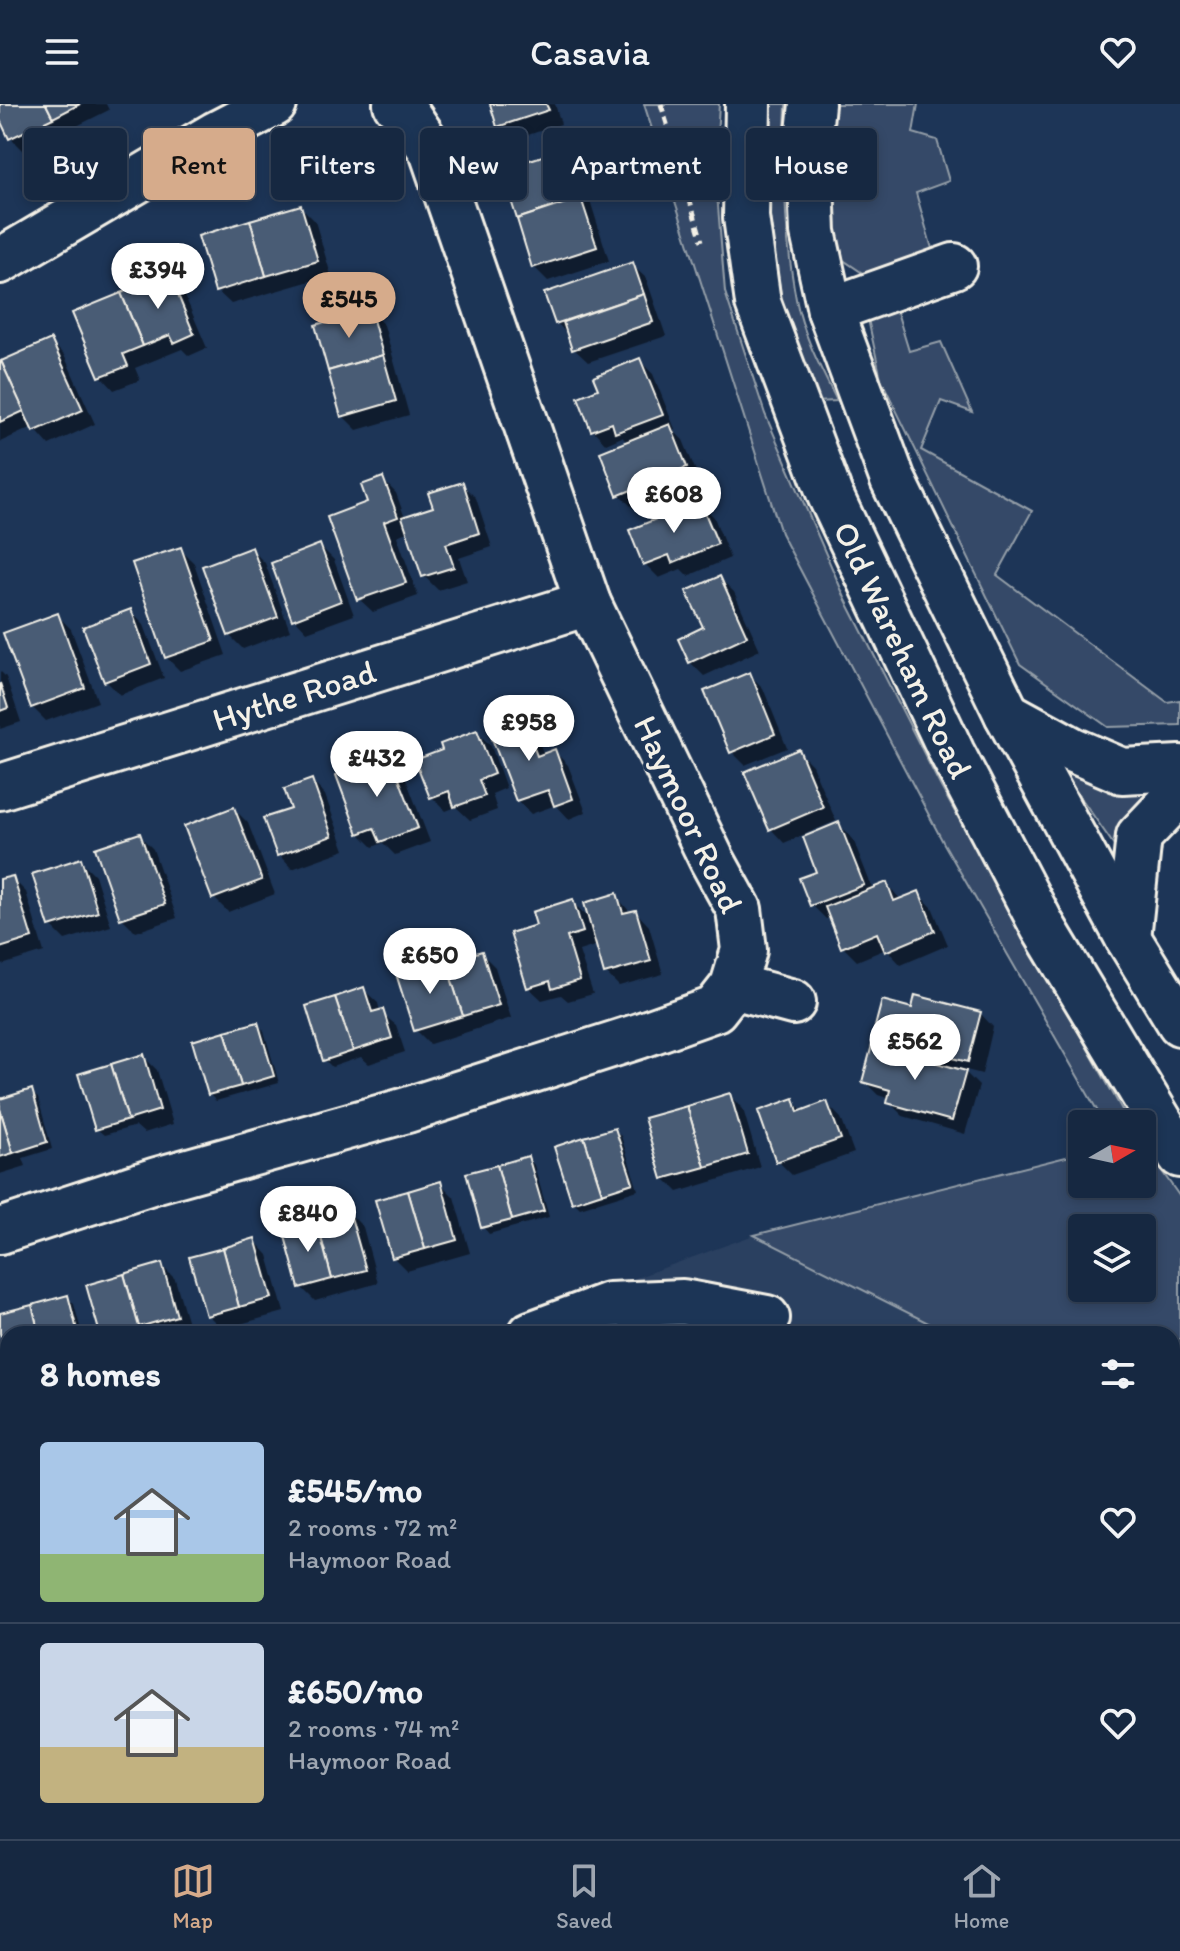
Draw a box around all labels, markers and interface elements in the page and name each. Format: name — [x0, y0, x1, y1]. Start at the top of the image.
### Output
icon: menu — [40, 30, 84, 74]
icon: heart — [1096, 30, 1140, 74]
text: Casavia — [530, 31, 650, 74]
chip: Buy — [24, 128, 127, 200]
chip: Rent — [143, 128, 255, 200]
chip: Filters — [271, 128, 404, 200]
chip: New — [420, 128, 527, 200]
chip: Apartment — [543, 128, 730, 200]
chip: House — [746, 128, 877, 200]
pin: £394 — [111, 243, 205, 311]
text: £394 — [129, 253, 187, 285]
pin: £545 — [302, 272, 396, 340]
text: £545 — [321, 282, 377, 314]
pin: £608 — [627, 467, 721, 535]
text: £608 — [645, 477, 703, 509]
street label: Old Wareham Road — [824, 515, 982, 786]
street label: Hythe Road — [207, 651, 381, 740]
pin: £958 — [482, 695, 576, 763]
text: £958 — [501, 705, 557, 737]
street label: Haymoor Road — [625, 709, 752, 920]
pin: £432 — [330, 731, 424, 799]
text: £432 — [348, 741, 406, 773]
pin: £650 — [383, 928, 477, 996]
text: £650 — [401, 938, 459, 970]
pin: £562 — [868, 1014, 962, 1082]
text: £562 — [888, 1024, 943, 1056]
north arrow — [1068, 1110, 1156, 1198]
map controls — [1068, 1110, 1156, 1302]
pin: £840 — [261, 1186, 355, 1254]
text: £840 — [278, 1196, 338, 1228]
button: layers — [1068, 1214, 1156, 1302]
icon: filters — [1096, 1352, 1140, 1396]
text: 8 homes — [40, 1354, 161, 1395]
text: £545/mo — [288, 1470, 422, 1511]
icon: home — [104, 1474, 200, 1570]
icon: heart — [1096, 1500, 1140, 1544]
text: 2 rooms · 72 m² — [288, 1511, 457, 1543]
text: Haymoor Road — [288, 1543, 451, 1575]
text: £650/mo — [288, 1671, 423, 1712]
icon: home — [104, 1675, 200, 1771]
icon: heart — [1096, 1701, 1140, 1745]
text: 2 rooms · 74 m² — [288, 1712, 459, 1744]
text: Haymoor Road — [288, 1744, 451, 1776]
tab: Map — [171, 1859, 215, 1934]
tab: Saved — [556, 1859, 612, 1934]
tab: Home — [954, 1859, 1009, 1934]

